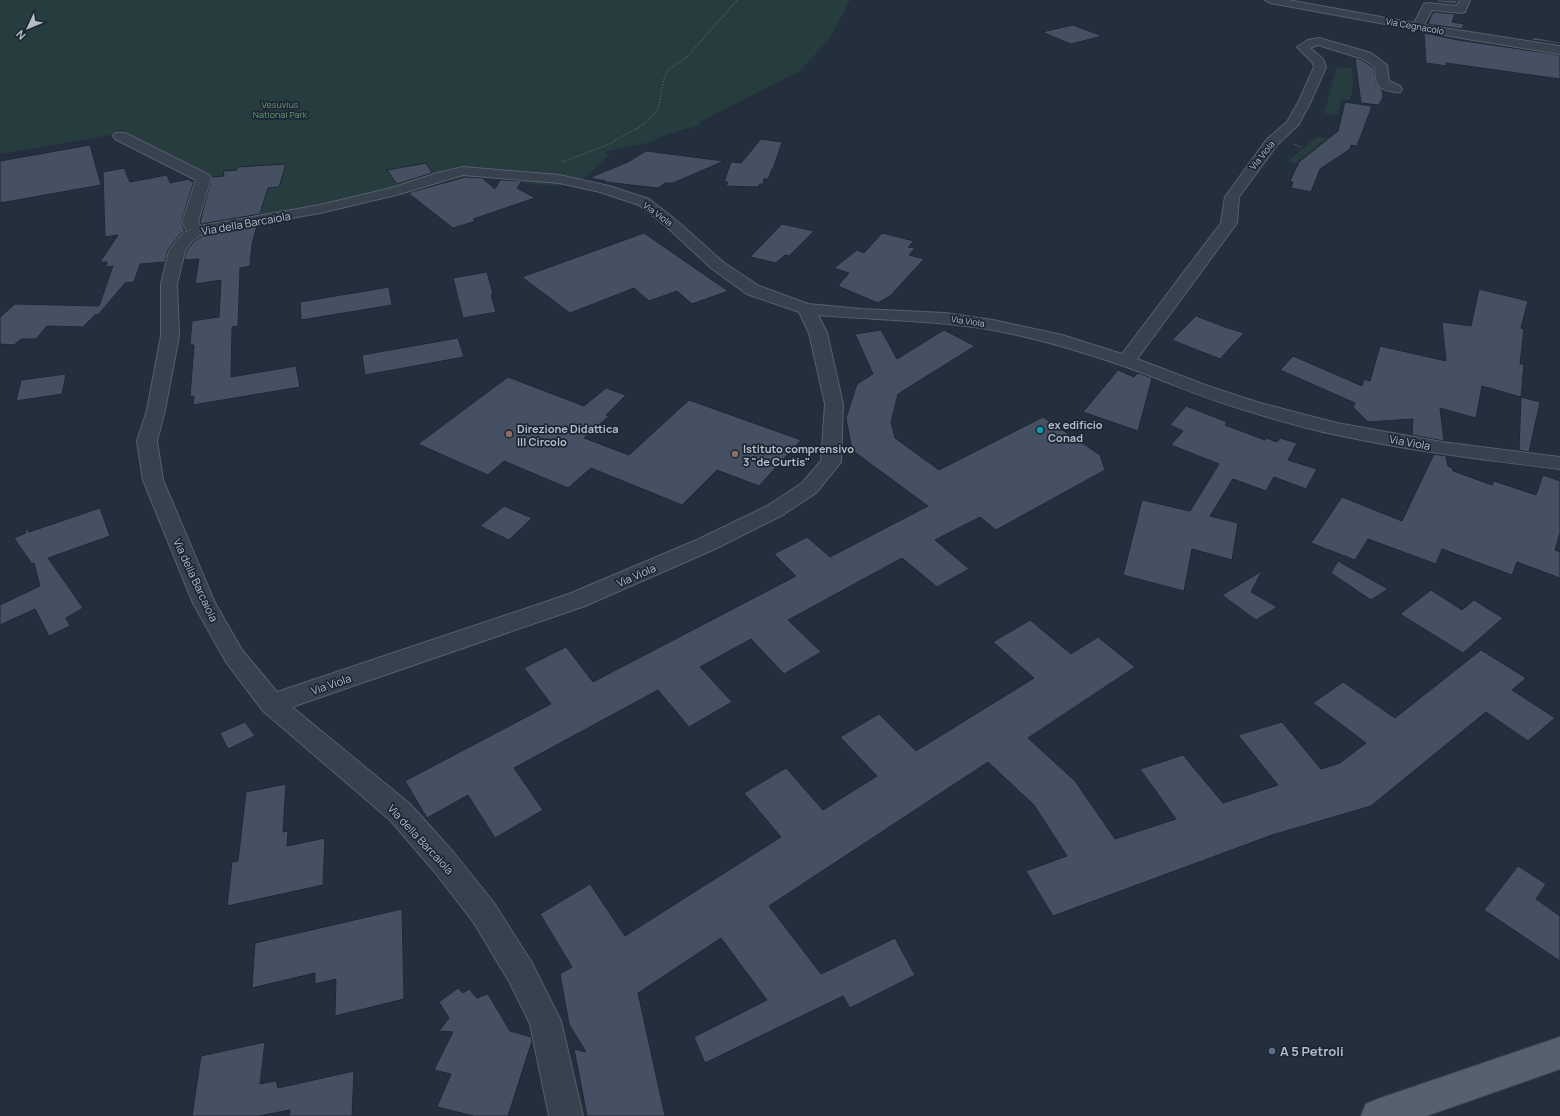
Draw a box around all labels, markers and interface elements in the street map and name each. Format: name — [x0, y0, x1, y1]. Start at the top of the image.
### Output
north arrow — [8, 8, 48, 48]
street label: Via Cegnacolo — [1385, 14, 1445, 38]
text: N — [12, 27, 29, 43]
park label: Vesuvius National Park — [253, 98, 308, 121]
street label: Via Viola — [1246, 138, 1278, 172]
street label: Via Viola — [640, 199, 676, 229]
street label: Via della Barcaiola — [200, 208, 292, 238]
street label: Via Viola — [950, 312, 986, 330]
place label: ex edificio Conad — [1048, 417, 1103, 445]
place label: Direzione Didattica III Circolo — [517, 421, 619, 449]
marker: ex edificio Conad — [1035, 425, 1045, 435]
marker: Direzione Didattica III Circolo — [504, 429, 514, 439]
street label: Via Viola — [1388, 431, 1432, 453]
place label: Istituto comprensivo 3 "de Curtis" — [743, 441, 854, 469]
marker: Istituto comprensivo 3 "de Curtis" — [730, 449, 740, 459]
street label: Via della Barcaiola — [170, 536, 222, 624]
street label: Via Viola — [614, 560, 658, 590]
street label: Via Viola — [309, 670, 353, 698]
street label: Via della Barcaiola — [385, 801, 457, 877]
place label: A 5 Petroli — [1280, 1042, 1344, 1060]
marker: A 5 Petroli — [1267, 1046, 1277, 1056]

